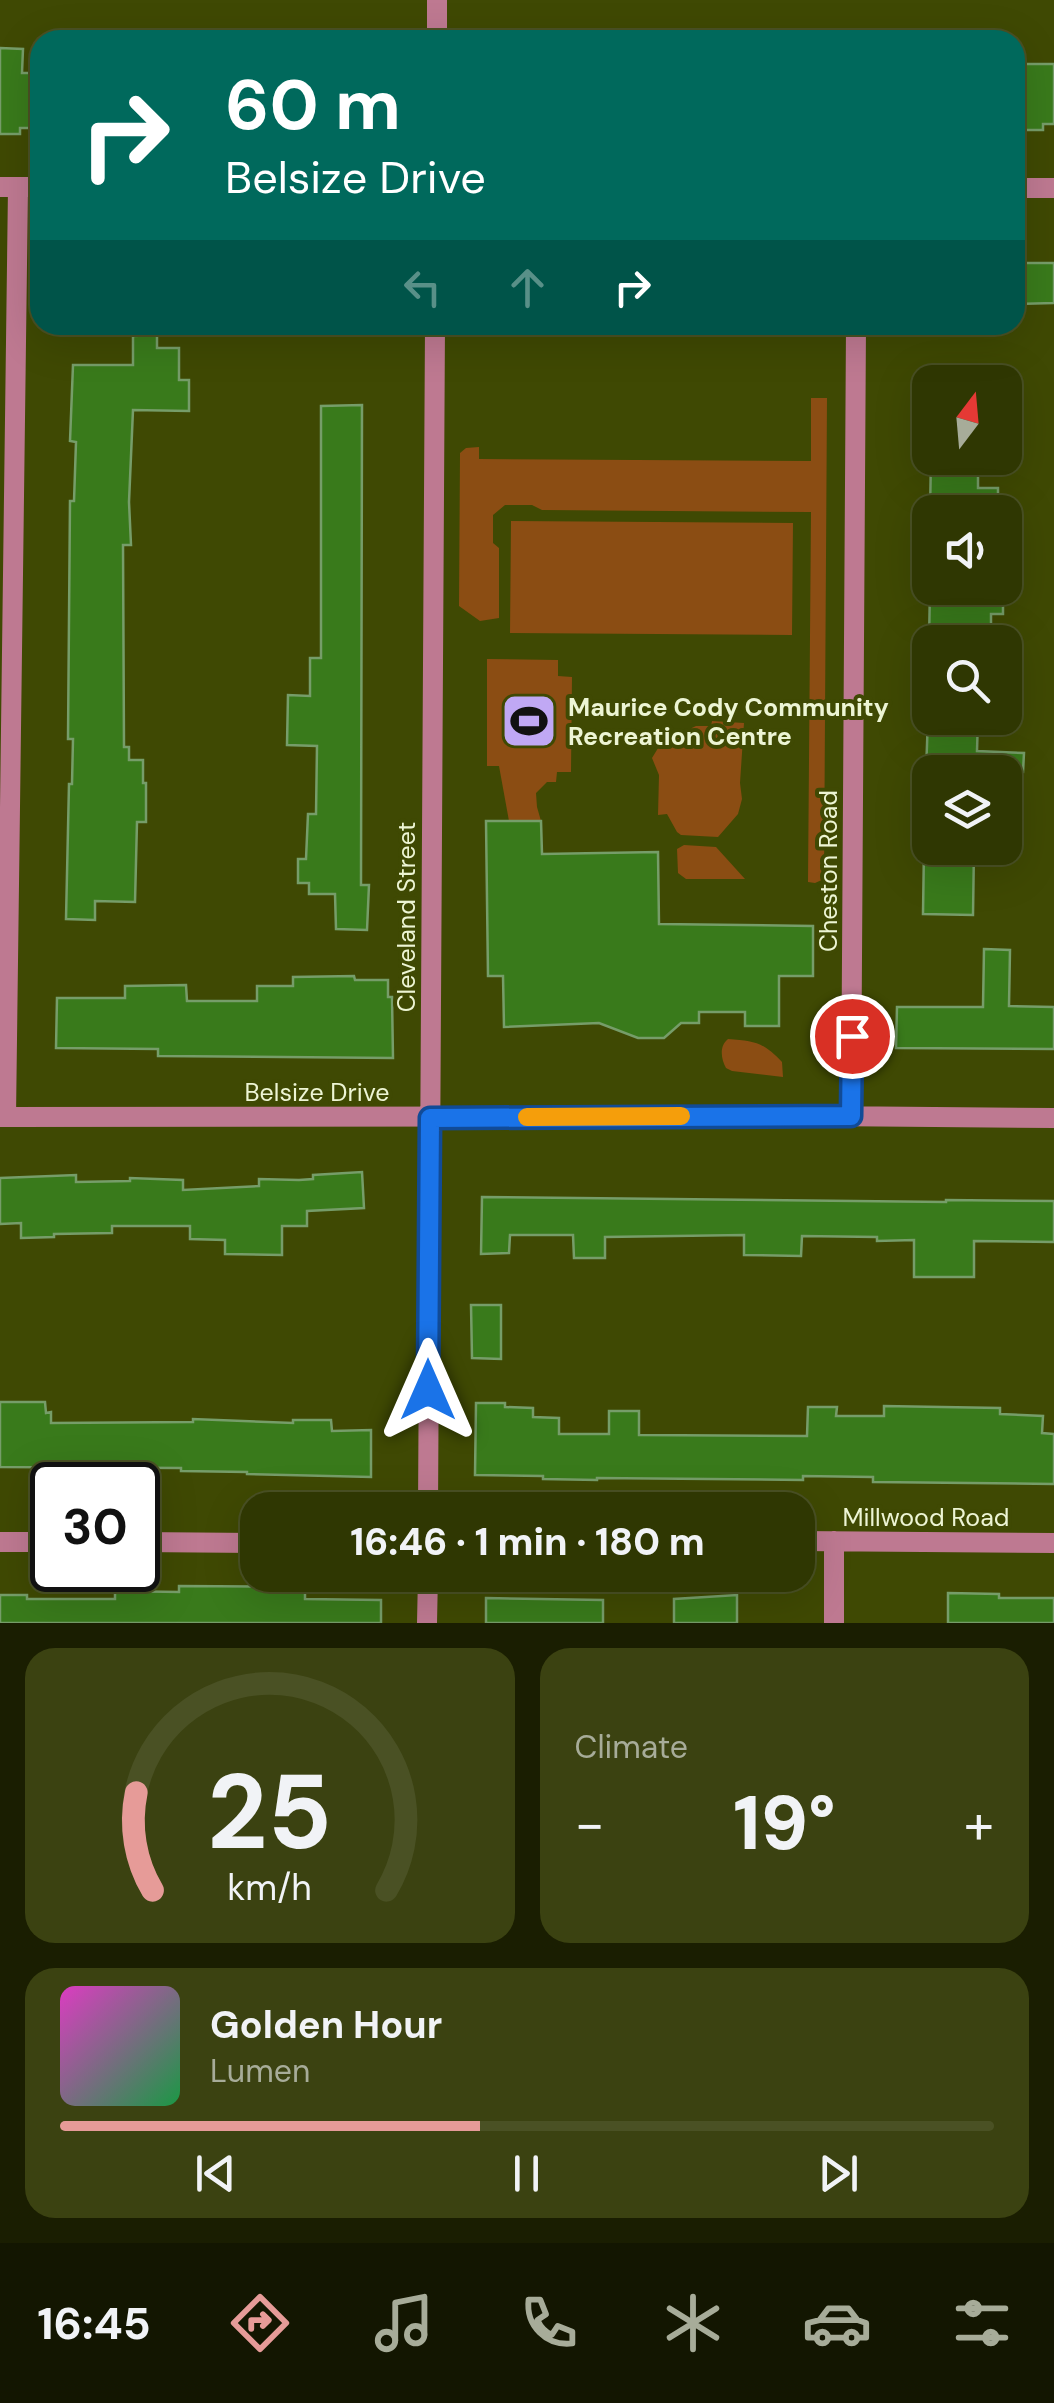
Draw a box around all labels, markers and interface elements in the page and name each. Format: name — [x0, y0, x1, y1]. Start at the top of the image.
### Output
text: 60 m — [225, 60, 401, 151]
icon: right — [60, 70, 190, 200]
text: Belsize Drive — [225, 148, 486, 207]
icon: left — [395, 260, 450, 315]
icon: ahead — [500, 260, 555, 315]
icon: right — [605, 260, 660, 315]
north arrow — [912, 365, 1022, 475]
map controls — [912, 365, 1022, 865]
button: sound — [912, 495, 1022, 605]
button: search — [912, 625, 1022, 735]
sports icon: Maurice Cody Community Recreation Centre — [499, 691, 559, 751]
place label: Maurice Cody Community Recreation Centre — [568, 691, 889, 753]
button: layers — [912, 755, 1022, 865]
street label: Cheston Road — [812, 790, 845, 952]
street label: Cleveland Street — [390, 822, 423, 1012]
pin — [810, 994, 895, 1079]
icon: arrive — [825, 1009, 880, 1064]
street label: Belsize Drive — [245, 1076, 389, 1109]
position arrow — [376, 1338, 480, 1442]
speed limit sign: 30 — [30, 1462, 160, 1592]
street label: Millwood Road — [843, 1501, 1009, 1534]
text: 16:46 · 1 min · 180 m — [350, 1517, 705, 1567]
text: Climate — [575, 1726, 688, 1768]
text: 25 — [207, 1745, 332, 1880]
text: 19° — [733, 1775, 836, 1872]
text: − — [575, 1788, 605, 1860]
text: + — [964, 1788, 994, 1860]
text: km/h — [228, 1865, 312, 1911]
text: Golden Hour — [210, 2000, 442, 2050]
text: Lumen — [210, 2050, 310, 2092]
icon: previous — [188, 2146, 243, 2201]
icon: pause — [499, 2146, 554, 2201]
icon: next — [811, 2146, 866, 2201]
icon: directions — [225, 2288, 295, 2358]
icon: music — [369, 2288, 439, 2358]
icon: phone — [514, 2288, 584, 2358]
icon: climate — [658, 2288, 728, 2358]
icon: car — [802, 2288, 872, 2358]
icon: filters — [947, 2288, 1017, 2358]
text: 16:45 — [37, 2294, 151, 2353]

